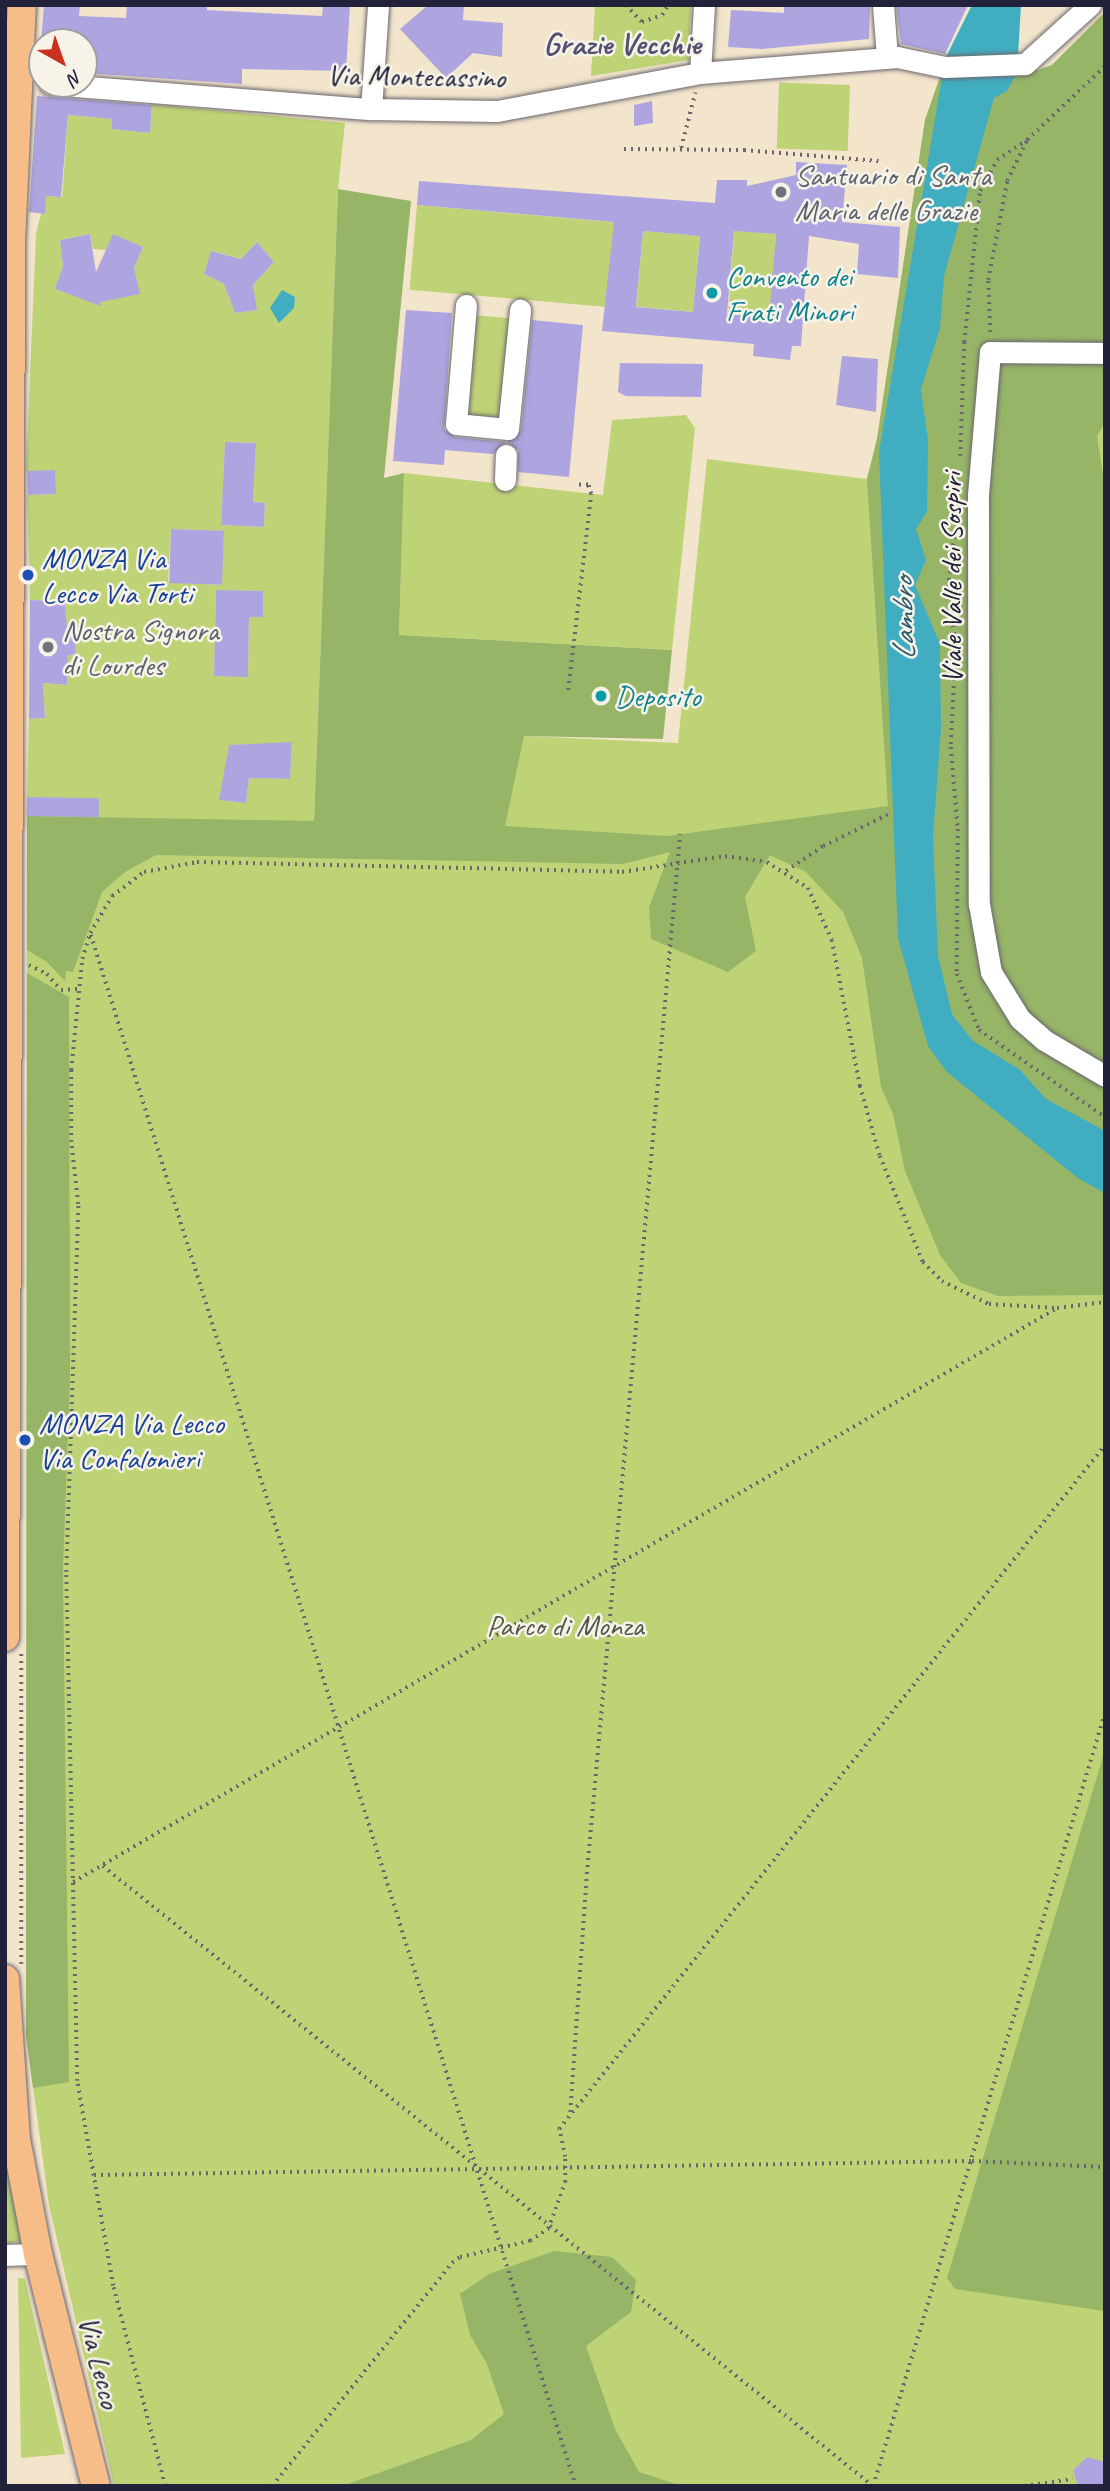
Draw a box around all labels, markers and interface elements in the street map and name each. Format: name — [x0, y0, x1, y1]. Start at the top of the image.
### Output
district label: Grazie Vecchie — [544, 25, 700, 63]
north arrow — [28, 28, 98, 98]
street label: Via Montecassino — [326, 56, 506, 96]
text: N — [63, 65, 87, 91]
place label: Santuario di Santa Maria delle Grazie — [795, 157, 991, 228]
marker: Santuario di Santa Maria delle Grazie — [773, 184, 789, 200]
place label: Convento dei Frati Minori — [726, 258, 854, 328]
marker: Convento dei Frati Minori — [704, 285, 720, 301]
street label: Viale Valle dei Sospiri — [933, 473, 969, 683]
place label: MONZA Via Lecco Via Torti — [42, 540, 191, 610]
marker: MONZA Via Lecco Via Torti — [20, 567, 36, 583]
water label: Lambro — [884, 578, 924, 660]
place label: Nostra Signora di Lourdes — [62, 612, 219, 682]
marker: Nostra Signora di Lourdes — [40, 639, 56, 655]
place label: Deposito — [615, 678, 701, 714]
marker: Deposito — [593, 688, 609, 704]
place label: MONZA Via Lecco Via Confalonieri — [39, 1405, 224, 1476]
marker: MONZA Via Lecco Via Confalonieri — [17, 1432, 33, 1448]
park label: Parco di Monza — [487, 1607, 643, 1643]
street label: Via Lecco — [71, 2312, 129, 2412]

